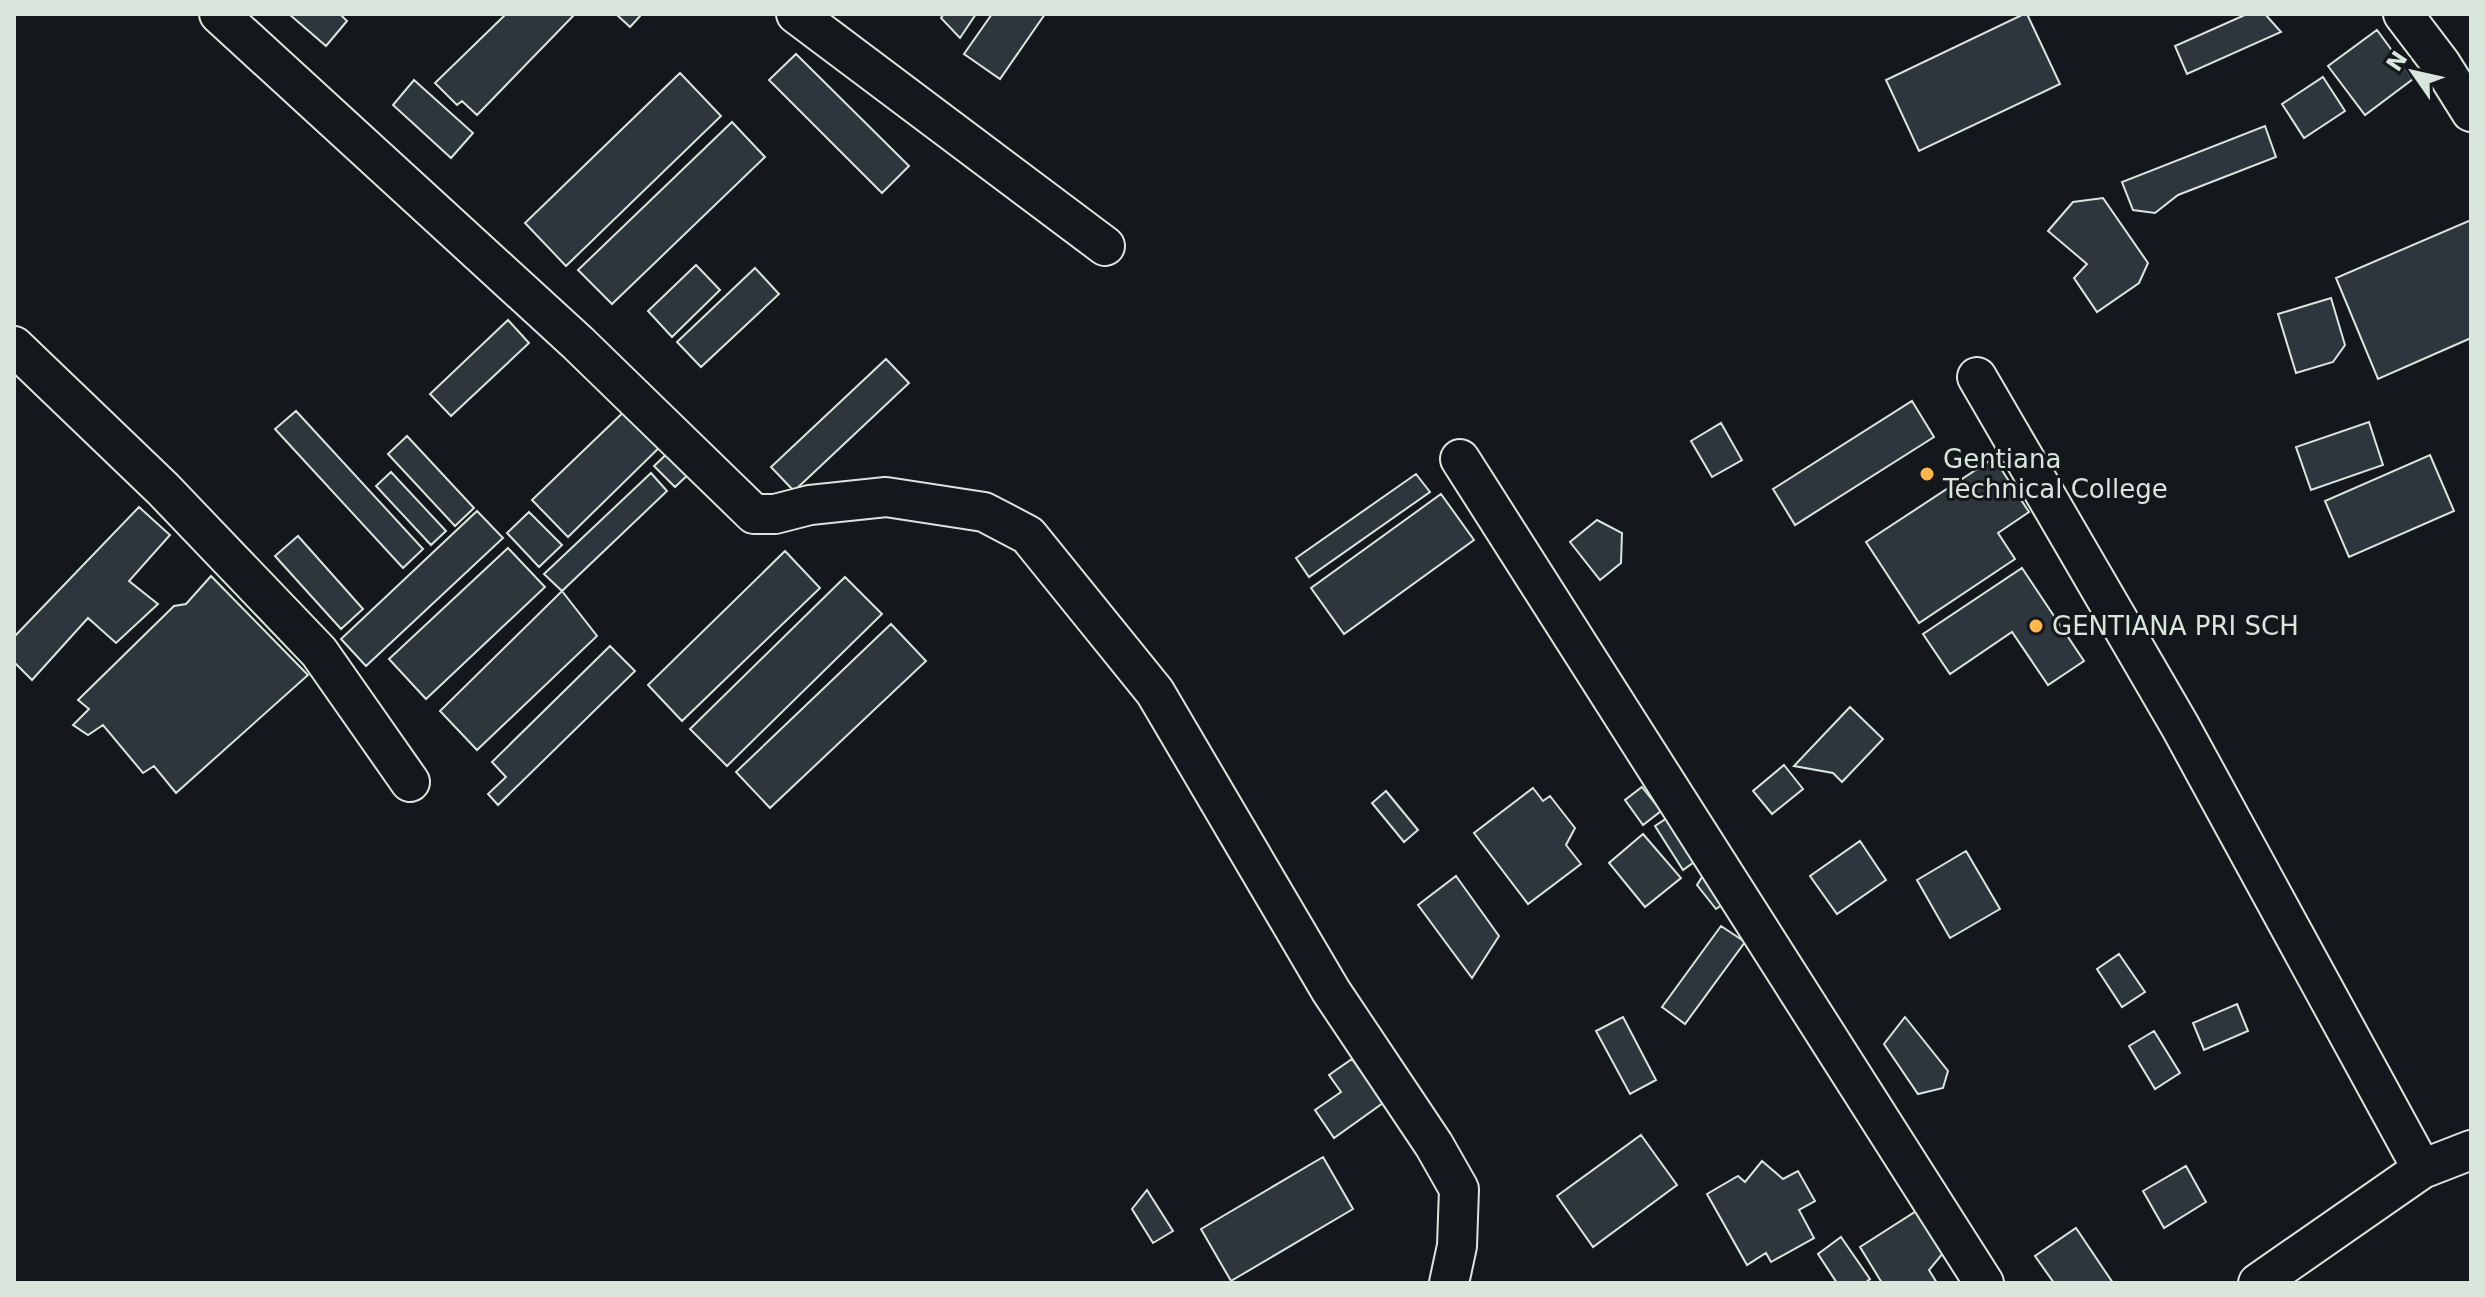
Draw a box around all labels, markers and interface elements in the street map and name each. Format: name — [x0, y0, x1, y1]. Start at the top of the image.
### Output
north arrow — [2373, 32, 2453, 112]
text: N — [2381, 46, 2412, 76]
place label: Gentiana Technical College — [1942, 444, 2168, 504]
marker: Gentiana Technical College — [1918, 465, 1936, 483]
place label: GENTIANA PRI SCH — [2052, 611, 2299, 641]
marker: GENTIANA PRI SCH — [2027, 617, 2045, 635]

